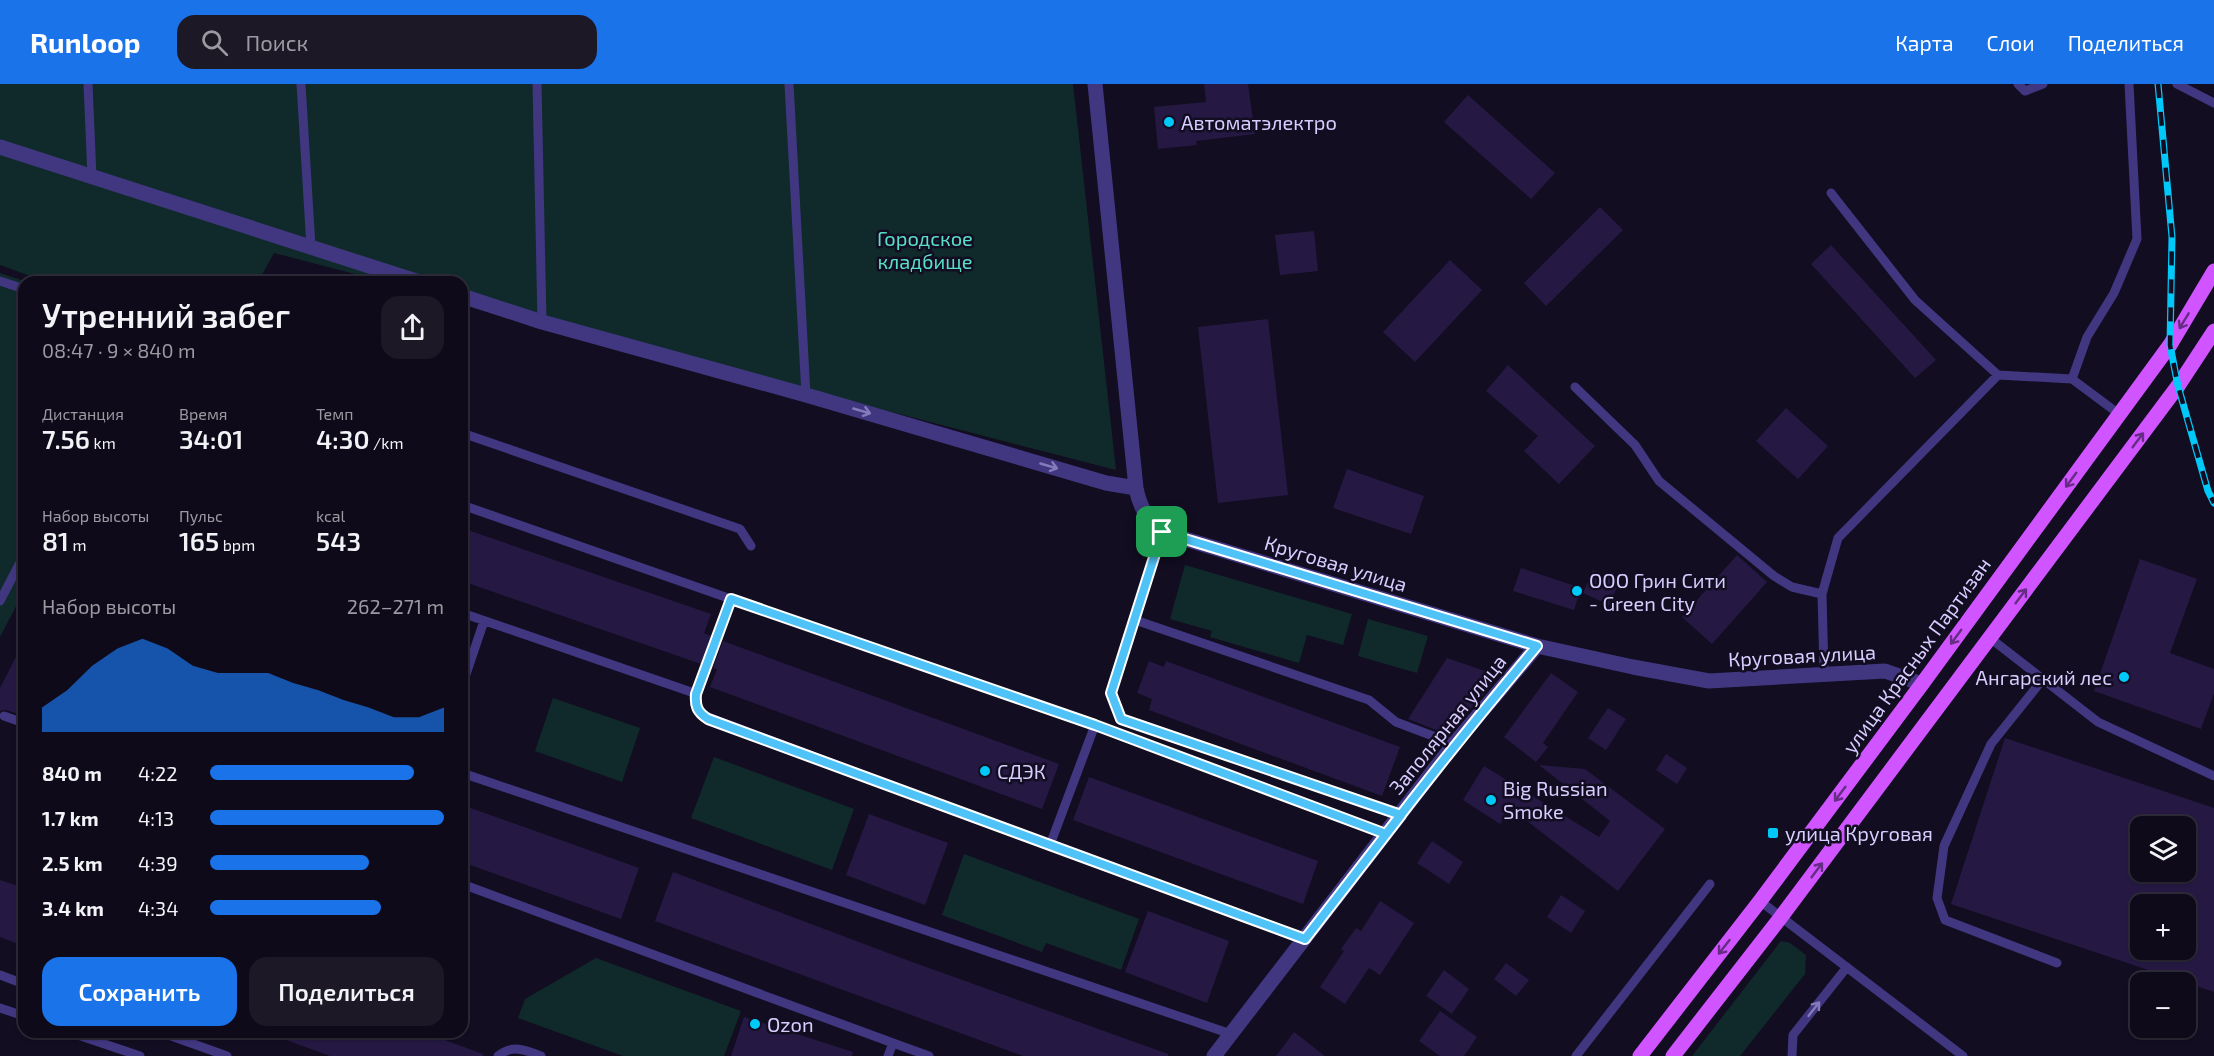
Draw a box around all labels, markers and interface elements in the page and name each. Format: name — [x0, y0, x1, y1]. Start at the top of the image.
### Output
search box — [177, 15, 597, 69]
text: Runloop — [30, 25, 141, 59]
icon: search — [198, 26, 231, 59]
text: Поиск — [246, 29, 308, 55]
text: Карта — [1895, 30, 1954, 55]
text: Слои — [1987, 30, 2035, 55]
text: Поделиться — [2068, 30, 2184, 55]
place label: Автоматэлектро — [1181, 110, 1337, 134]
marker: Автоматэлектро — [1162, 115, 1176, 129]
park label: Городское кладбище — [877, 226, 973, 273]
text: Утренний забег — [42, 295, 290, 335]
button: share — [381, 296, 444, 359]
one-way arrow — [2178, 312, 2190, 329]
text: 08:47 · 9 × 840 m — [42, 338, 196, 362]
text: Дистанция — [42, 404, 124, 423]
text: Время — [179, 404, 228, 423]
text: Темп — [316, 404, 353, 423]
one-way arrow — [852, 406, 871, 417]
text: 7.56 — [42, 423, 90, 454]
text: 34:01 — [179, 423, 243, 454]
text: 4:30 — [316, 423, 369, 454]
text: km — [90, 433, 116, 452]
text: /km — [369, 433, 404, 452]
one-way arrow — [2131, 433, 2144, 449]
one-way arrow — [1039, 461, 1058, 472]
one-way arrow — [2065, 471, 2077, 487]
text: Набор высоты — [42, 506, 149, 525]
text: Пульс — [179, 506, 223, 525]
text: kcal — [316, 506, 345, 525]
pin — [1136, 506, 1187, 557]
icon: arrive — [1145, 515, 1178, 548]
text: 81 — [42, 525, 69, 556]
text: 165 — [179, 525, 219, 556]
text: 543 — [316, 525, 361, 556]
street label: Круговая улица — [1261, 530, 1410, 597]
text: m — [69, 535, 86, 554]
text: bpm — [219, 535, 255, 554]
street label: улица Красных Партизан — [1837, 552, 1996, 758]
place label: ООО Грин Сити - Green City — [1589, 568, 1726, 615]
marker: ООО Грин Сити - Green City — [1570, 584, 1584, 598]
one-way arrow — [2015, 589, 2027, 605]
text: Набор высоты — [42, 594, 176, 618]
text: 262–271 m — [347, 594, 444, 618]
one-way arrow — [1950, 629, 1962, 645]
street label: Круговая улица — [1727, 639, 1877, 672]
street label: Заполярная улица — [1383, 649, 1511, 799]
place label: Ангарский лес — [1976, 665, 2112, 689]
marker: Ангарский лес — [2117, 670, 2131, 684]
place label: СДЭК — [997, 759, 1046, 783]
text: 840 m — [42, 761, 102, 785]
text: 4:22 — [138, 761, 178, 785]
marker: СДЭК — [978, 764, 992, 778]
place label: Big Russian Smoke — [1503, 776, 1608, 823]
one-way arrow — [1834, 786, 1847, 802]
marker: Big Russian Smoke — [1484, 793, 1498, 807]
text: 1.7 km — [42, 806, 99, 830]
text: 4:13 — [138, 806, 174, 830]
map controls — [2130, 816, 2196, 1038]
button: layers — [2130, 816, 2196, 882]
place label: улица Круговая — [1785, 821, 1933, 846]
marker: улица Круговая — [1766, 826, 1780, 840]
text: 2.5 km — [42, 851, 103, 875]
text: 4:39 — [138, 851, 178, 875]
one-way arrow — [1810, 863, 1823, 879]
button: + — [2130, 894, 2196, 960]
text: 3.4 km — [42, 896, 104, 920]
text: 4:34 — [138, 896, 178, 920]
one-way arrow — [1718, 939, 1731, 955]
button: Сохранить — [42, 957, 237, 1026]
button: Поделиться — [249, 957, 444, 1026]
button: − — [2130, 972, 2196, 1038]
one-way arrow — [1807, 1002, 1820, 1018]
place label: Ozon — [767, 1012, 814, 1036]
marker: Ozon — [748, 1017, 762, 1031]

